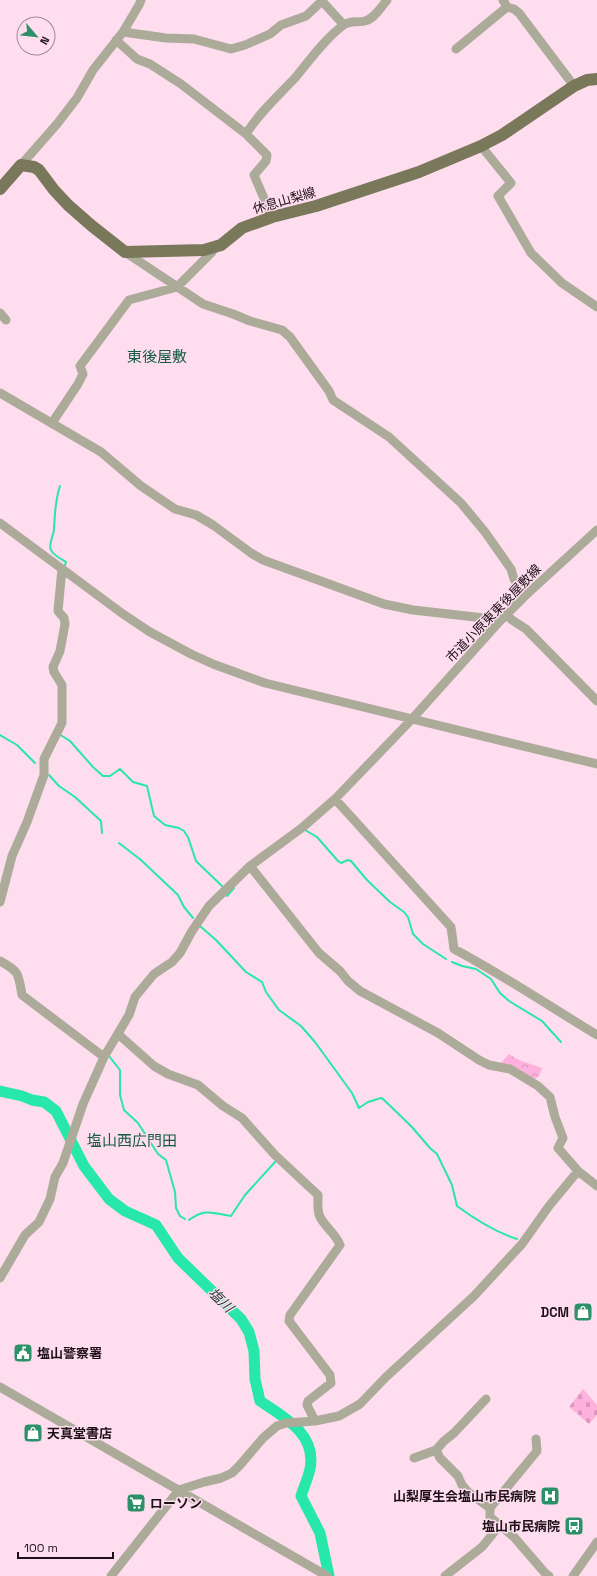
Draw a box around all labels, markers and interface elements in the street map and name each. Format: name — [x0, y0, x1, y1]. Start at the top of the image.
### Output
north arrow — [16, 16, 56, 56]
text: N — [37, 34, 53, 47]
street label: 休息山梨線 — [251, 183, 318, 218]
district label: 東後屋敷 — [127, 347, 187, 366]
street label: 市道小原東東後屋敷線 — [442, 561, 545, 666]
district label: 塩山西広門田 — [87, 1131, 177, 1150]
water label: 塩川 — [205, 1284, 239, 1318]
shop icon: DCM — [572, 1301, 594, 1323]
place label: DCM — [541, 1304, 569, 1321]
public building icon: 塩山警察署 — [12, 1342, 34, 1364]
place label: 塩山警察署 — [37, 1345, 102, 1362]
shop icon: 天真堂書店 — [22, 1422, 44, 1444]
place label: 天真堂書店 — [47, 1425, 112, 1442]
hospital icon: 山梨厚生会塩山市民病院 — [539, 1485, 561, 1507]
place label: 山梨厚生会塩山市民病院 — [393, 1488, 536, 1505]
supermarket icon: ローソン — [125, 1492, 147, 1514]
place label: ローソン — [150, 1495, 202, 1512]
bus stop icon: 塩山市民病院 — [563, 1515, 585, 1537]
place label: 塩山市民病院 — [482, 1518, 560, 1535]
scale bar — [18, 1534, 113, 1560]
text: 100 m — [24, 1540, 58, 1556]

